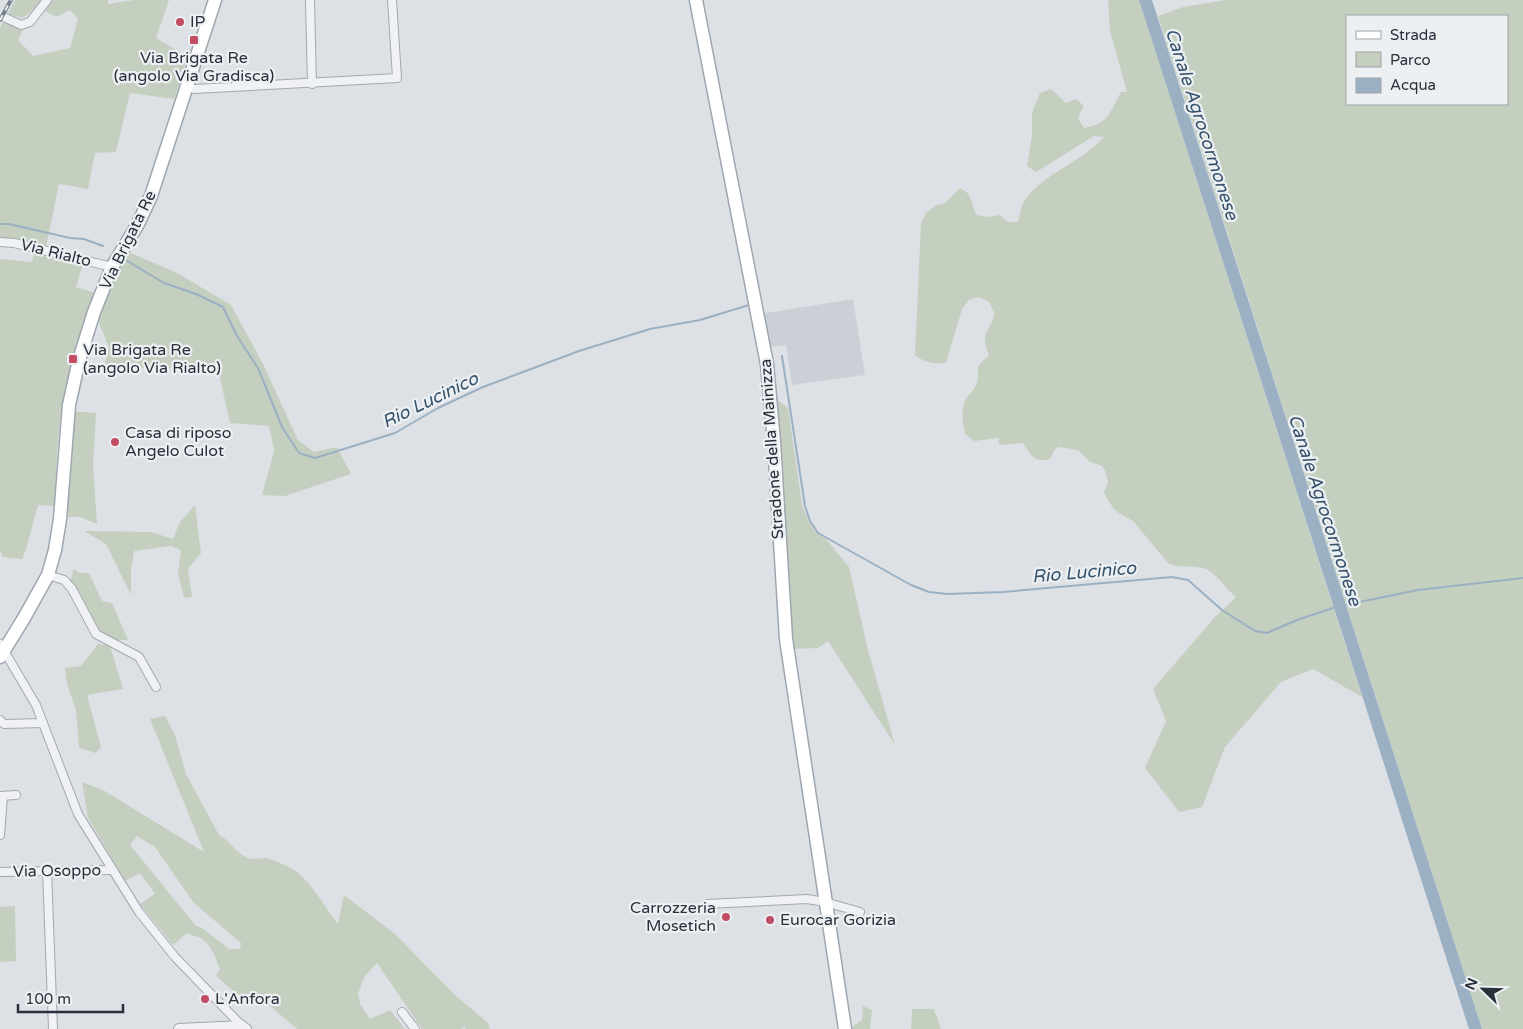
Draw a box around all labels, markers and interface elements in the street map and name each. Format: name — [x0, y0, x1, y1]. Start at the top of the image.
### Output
place label: IP — [190, 12, 206, 32]
legend — [1346, 15, 1508, 105]
marker: IP — [174, 16, 186, 28]
water label: Canale Agrocormonese — [1161, 25, 1244, 223]
text: Strada — [1390, 26, 1437, 44]
marker: Via Brigata Re (angolo Via Gradisca) — [188, 34, 200, 46]
place label: Via Brigata Re (angolo Via Gradisca) — [114, 48, 274, 86]
text: Parco — [1390, 51, 1431, 69]
text: Acqua — [1390, 76, 1436, 94]
street label: Via Brigata Re — [95, 187, 161, 293]
street label: Via Rialto — [19, 235, 93, 271]
place label: Via Brigata Re (angolo Via Rialto) — [83, 340, 221, 378]
marker: Via Brigata Re (angolo Via Rialto) — [67, 353, 79, 365]
street label: Stradone della Mainizza — [756, 358, 788, 540]
water label: Rio Lucinico — [378, 367, 483, 433]
water label: Canale Agrocormonese — [1284, 411, 1367, 609]
place label: Casa di riposo Angelo Culot — [125, 423, 232, 461]
marker: Casa di riposo Angelo Culot — [109, 436, 121, 448]
water label: Rio Lucinico — [1031, 556, 1138, 588]
street label: Via Osoppo — [13, 860, 101, 882]
place label: Carrozzeria Mosetich — [630, 898, 716, 936]
place label: Eurocar Gorizia — [780, 910, 896, 930]
marker: Carrozzeria Mosetich — [720, 911, 732, 923]
marker: Eurocar Gorizia — [764, 914, 776, 926]
north arrow — [1458, 964, 1508, 1014]
text: N — [1461, 976, 1482, 993]
scale bar — [18, 982, 122, 1014]
place label: L'Anfora — [215, 989, 280, 1009]
text: 100 m — [25, 990, 71, 1008]
marker: L'Anfora — [199, 993, 211, 1005]

